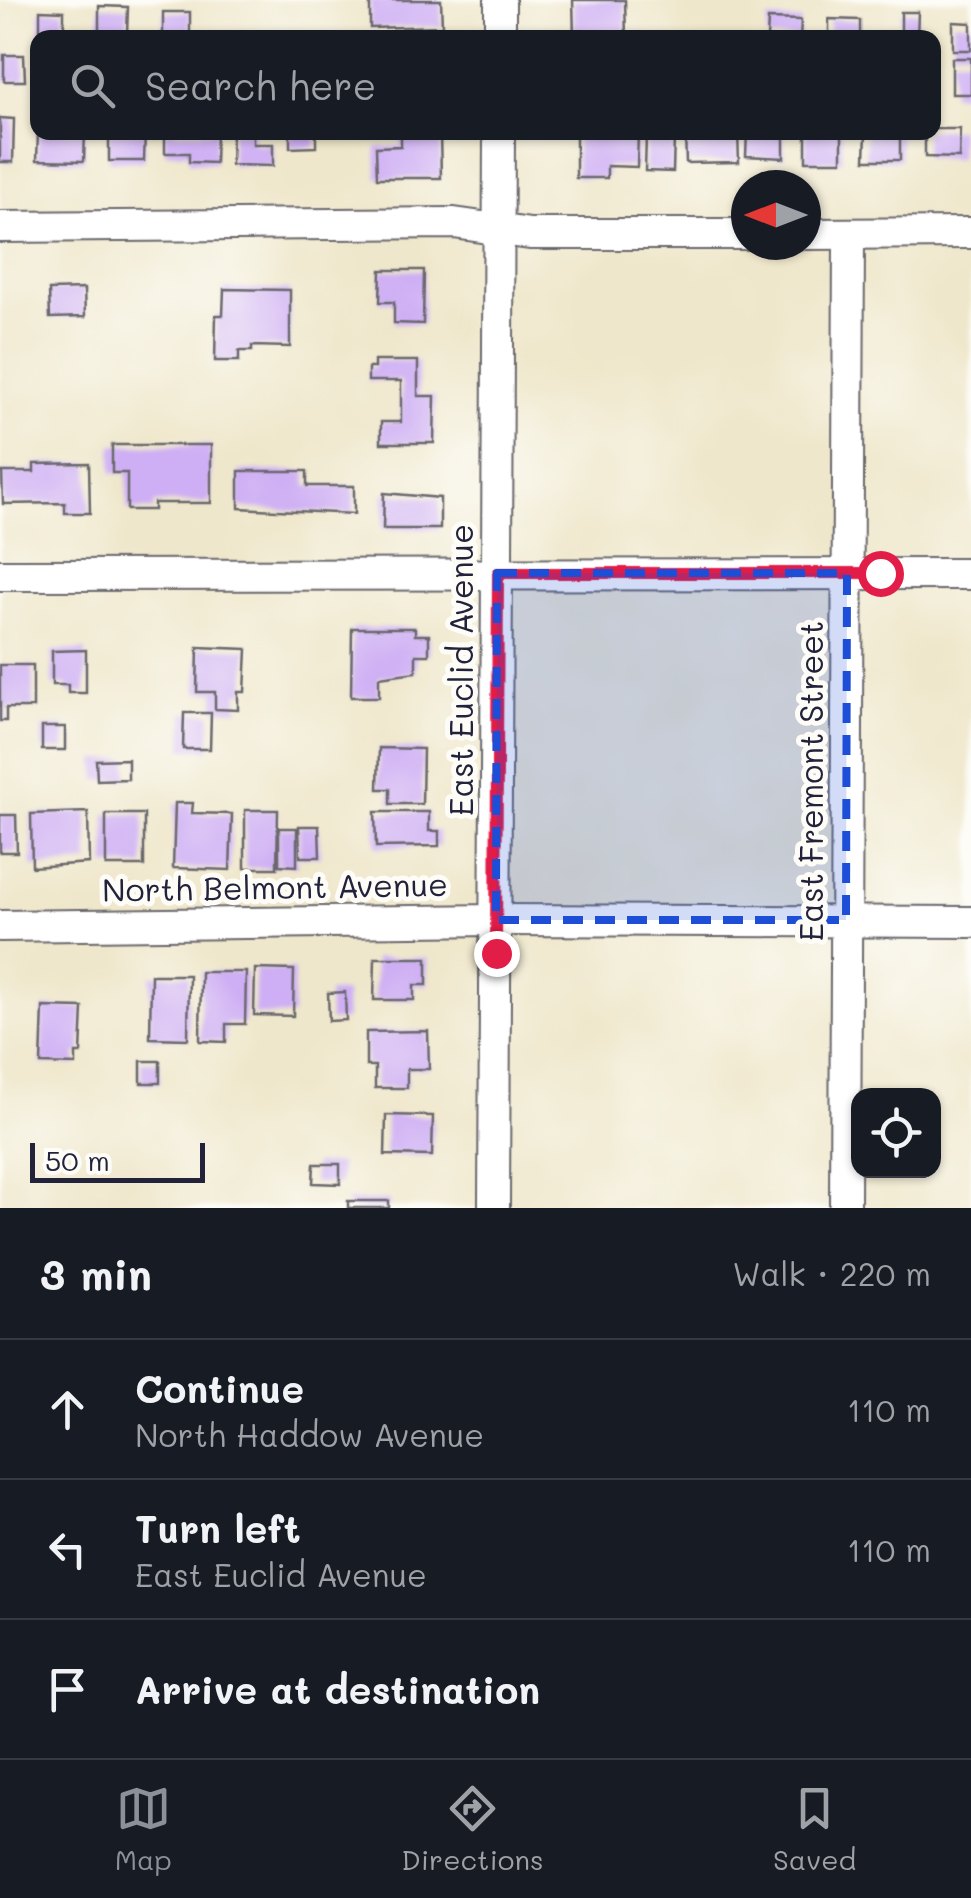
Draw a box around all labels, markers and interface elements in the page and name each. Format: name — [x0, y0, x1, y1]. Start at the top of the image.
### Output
search box — [30, 30, 941, 140]
icon: search — [65, 58, 120, 113]
text: Search here — [145, 60, 376, 110]
north arrow — [731, 170, 821, 260]
street label: East Euclid Avenue — [439, 524, 481, 816]
route start — [858, 551, 904, 597]
street label: East Fremont Street — [789, 621, 831, 941]
street label: North Belmont Avenue — [102, 862, 448, 910]
route end — [474, 931, 520, 977]
map controls — [851, 1088, 941, 1178]
button: locate — [851, 1088, 941, 1178]
scale bar — [30, 1138, 205, 1182]
text: 50 m — [45, 1142, 110, 1178]
text: 3 min — [40, 1246, 152, 1301]
text: Walk · 220 m — [732, 1252, 931, 1294]
text: Continue — [135, 1363, 304, 1413]
icon: ahead — [40, 1382, 95, 1437]
text: 110 m — [847, 1388, 931, 1430]
text: North Haddow Avenue — [135, 1413, 484, 1455]
text: Turn left — [135, 1503, 301, 1553]
icon: left — [40, 1522, 95, 1577]
text: 110 m — [847, 1528, 931, 1570]
text: East Euclid Avenue — [135, 1553, 427, 1595]
icon: arrive — [40, 1662, 95, 1717]
text: Arrive at destination — [135, 1664, 540, 1714]
tab: Map — [115, 1781, 172, 1877]
tab: Directions — [401, 1781, 544, 1877]
tab: Saved — [773, 1781, 856, 1877]

